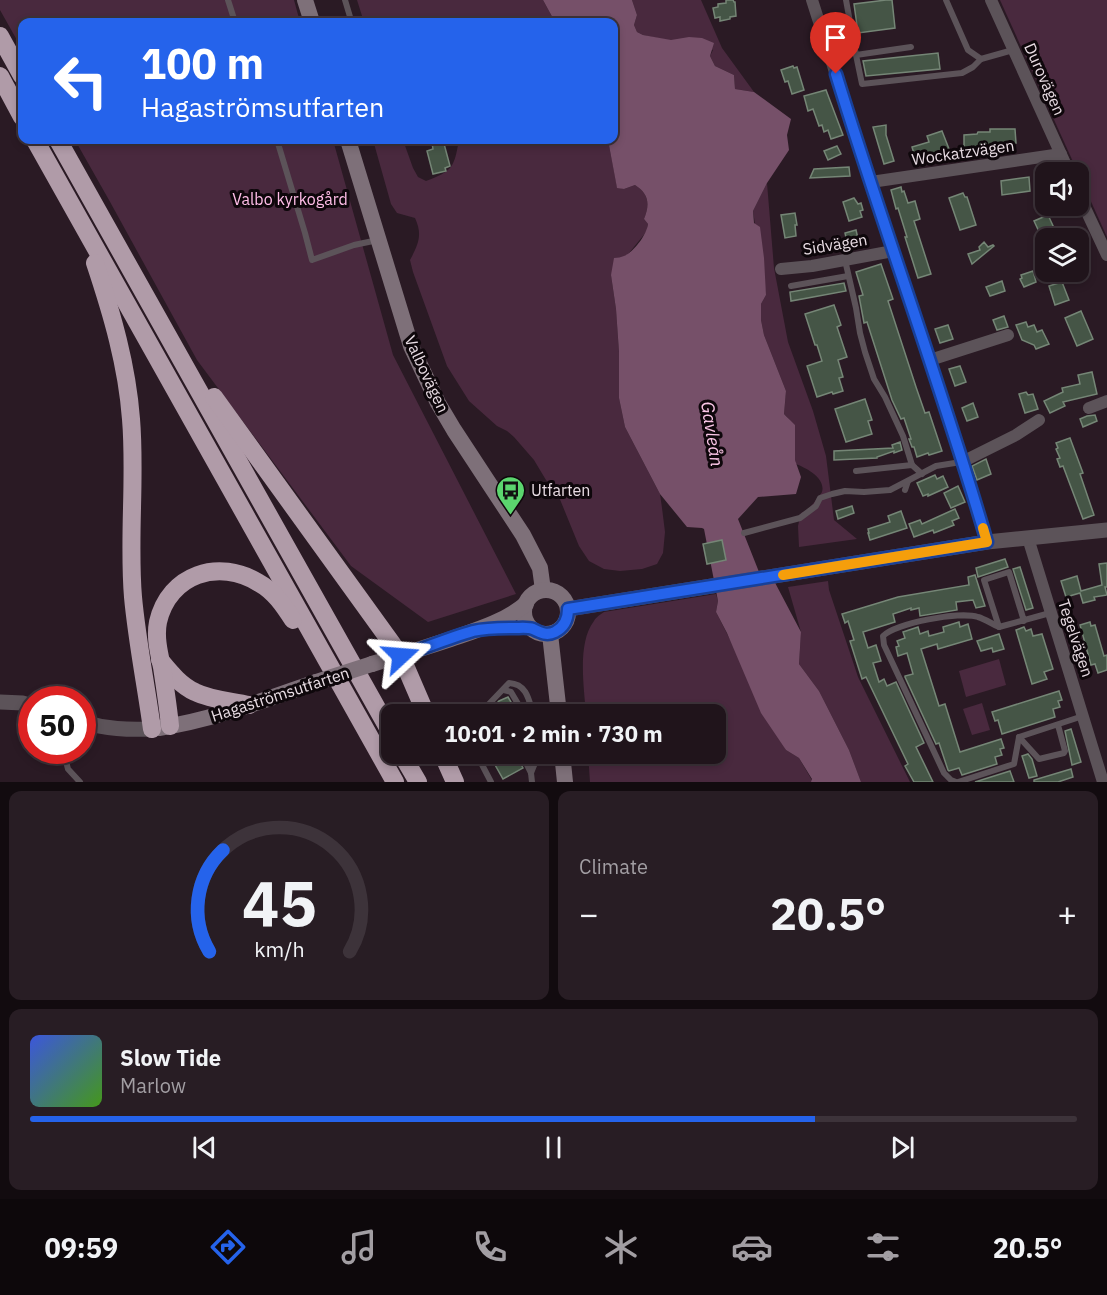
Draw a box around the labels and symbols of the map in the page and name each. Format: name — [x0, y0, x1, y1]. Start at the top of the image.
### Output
pin — [810, 12, 861, 74]
street label: Durovägen — [1020, 40, 1070, 118]
street label: Wockatzvägen — [910, 135, 1016, 169]
park label: Valbo kyrkogård — [232, 189, 348, 209]
street label: Sidvägen — [801, 229, 869, 259]
street label: Valbovägen — [400, 332, 454, 416]
water label: Gavleån — [696, 400, 729, 468]
bus stop icon: Utfarten — [494, 474, 526, 516]
place label: Utfarten — [531, 480, 590, 500]
street label: Tegelvägen — [1054, 597, 1098, 679]
position arrow — [369, 624, 433, 688]
street label: Hagaströmsutfarten — [208, 662, 352, 726]
speed limit sign: 50 — [18, 686, 96, 764]

